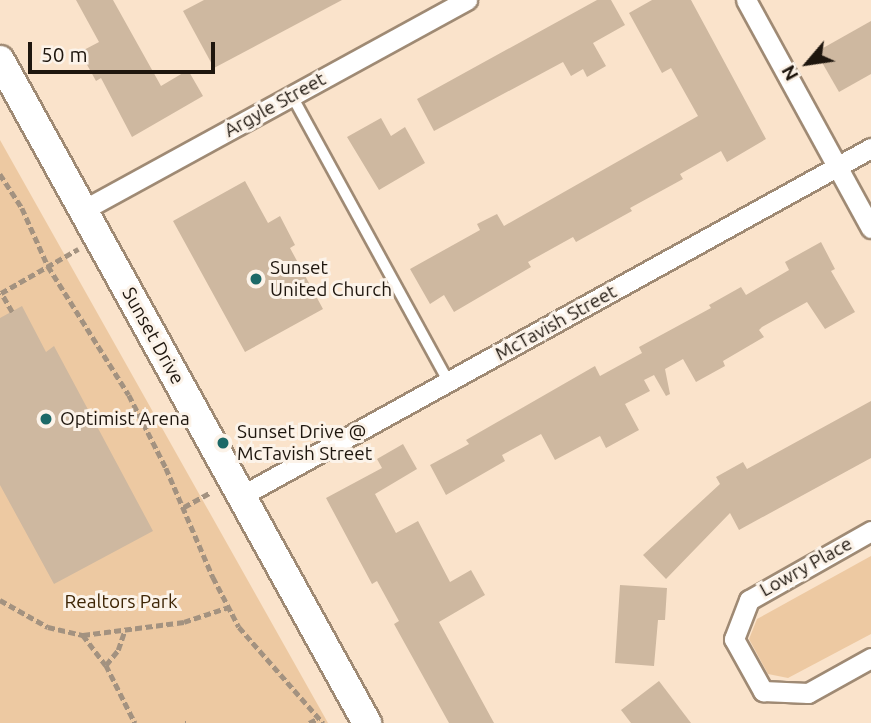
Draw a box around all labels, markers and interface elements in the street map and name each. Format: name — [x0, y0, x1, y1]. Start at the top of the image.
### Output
scale bar — [32, 28, 219, 72]
north arrow — [773, 28, 843, 98]
text: 50 m — [41, 42, 88, 66]
text: N — [777, 62, 803, 85]
street label: Argyle Street — [220, 68, 330, 142]
place label: Sunset United Church — [270, 257, 392, 301]
marker: Sunset United Church — [248, 271, 264, 287]
street label: McTavish Street — [491, 280, 621, 366]
street label: Sunset Drive — [117, 284, 189, 388]
place label: Optimist Arena — [60, 408, 190, 430]
marker: Optimist Arena — [38, 411, 54, 427]
place label: Sunset Drive @ McTavish Street — [237, 421, 372, 465]
marker: Sunset Drive @ McTavish Street — [215, 435, 231, 451]
street label: Lowry Place — [756, 532, 856, 602]
park label: Realtors Park — [64, 591, 178, 613]

